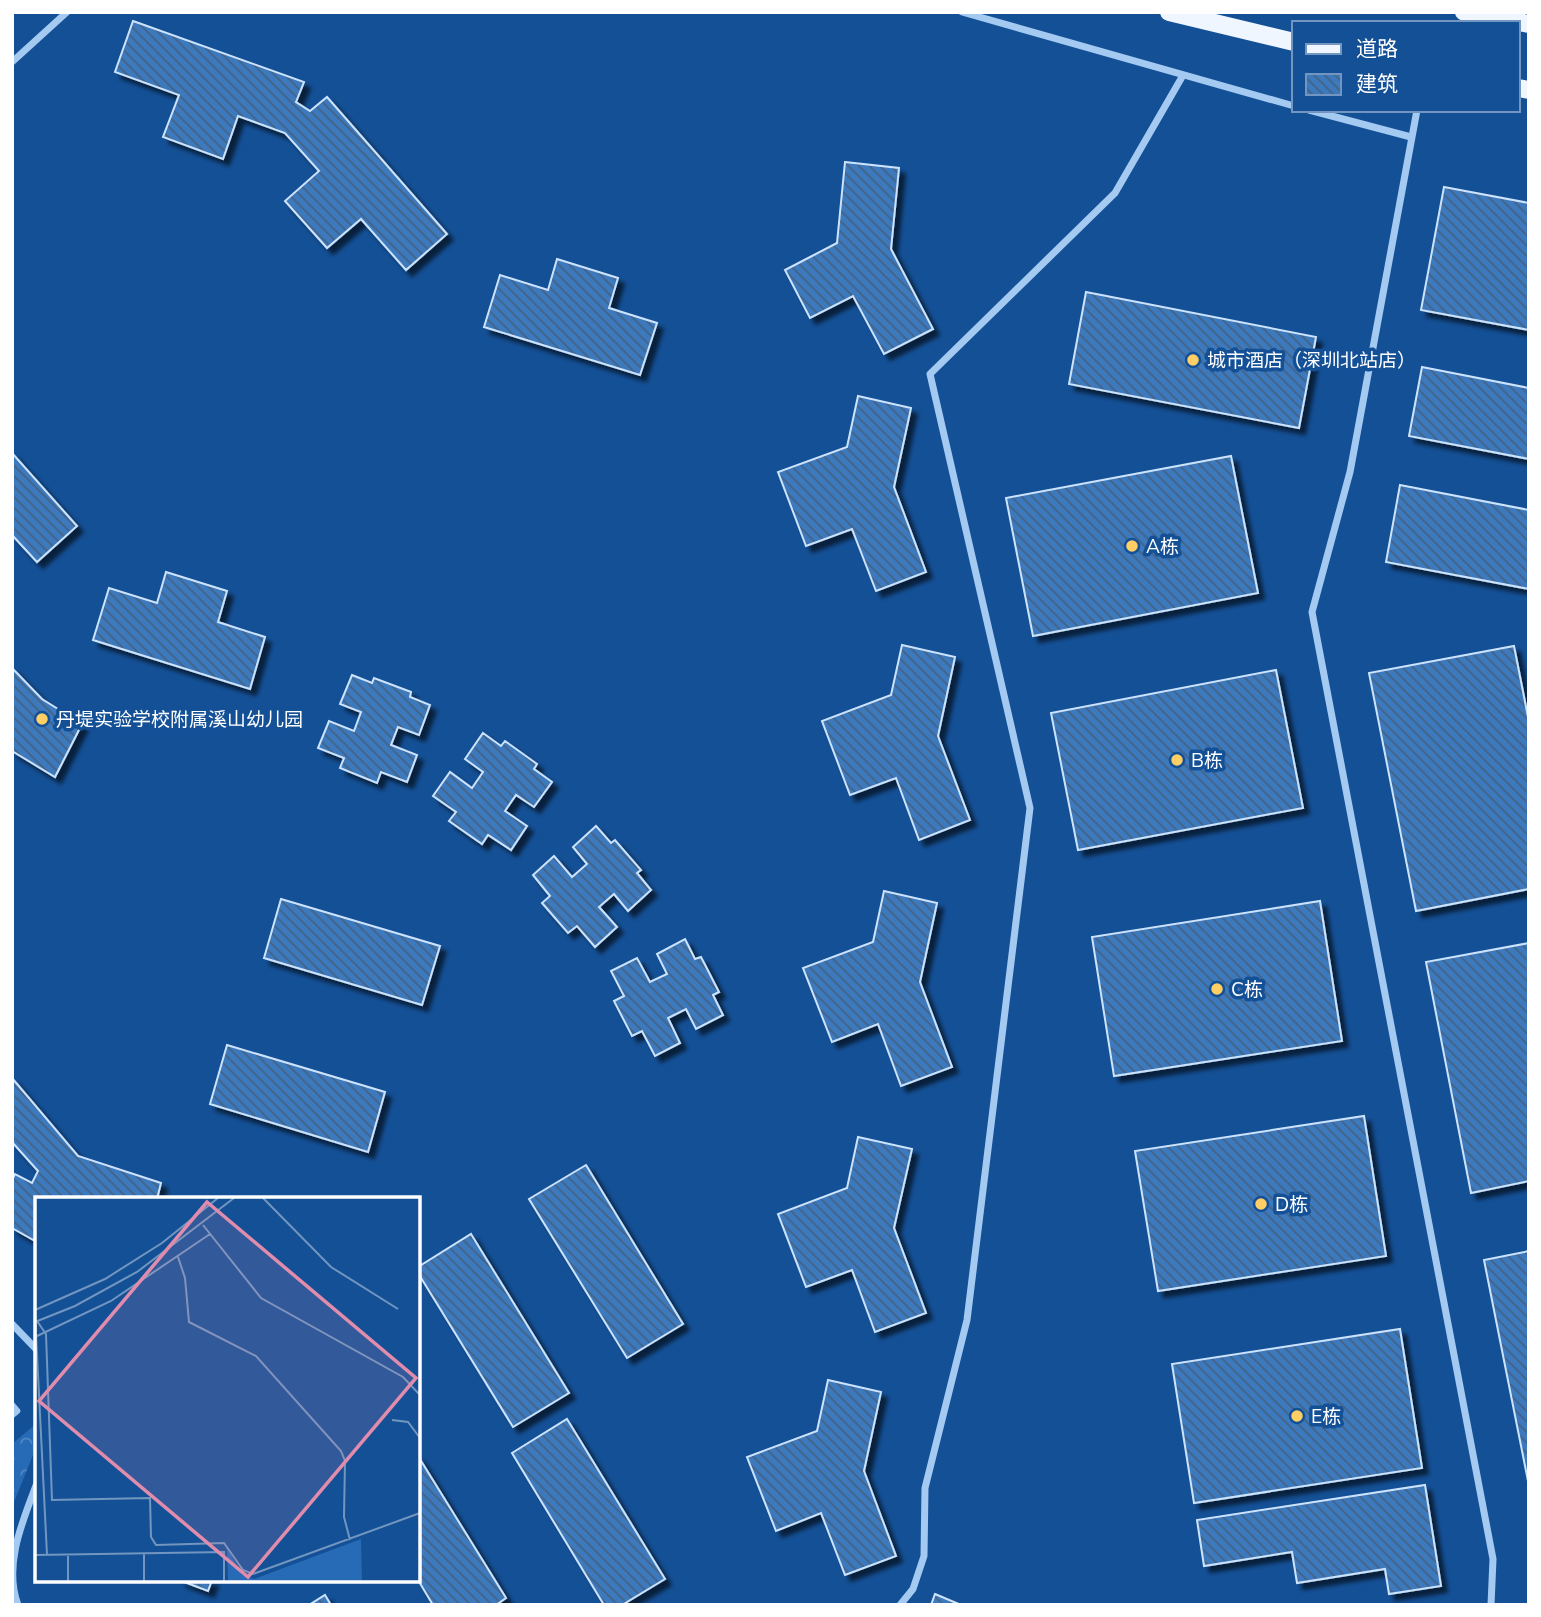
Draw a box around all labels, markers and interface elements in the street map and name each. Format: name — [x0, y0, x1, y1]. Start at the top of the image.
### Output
legend — [1292, 21, 1520, 112]
text: 道路 — [1356, 35, 1398, 61]
text: 建筑 — [1356, 70, 1398, 96]
place label: 城市酒店（深圳北站店） — [1207, 348, 1416, 372]
marker: 城市酒店（深圳北站店） — [1185, 352, 1201, 368]
place label: A栋 — [1146, 534, 1179, 558]
marker: A栋 — [1124, 538, 1140, 554]
place label: 丹堤实验学校附属溪山幼儿园 — [56, 707, 303, 731]
marker: 丹堤实验学校附属溪山幼儿园 — [34, 711, 50, 727]
place label: B栋 — [1191, 748, 1223, 772]
marker: B栋 — [1169, 752, 1185, 768]
place label: C栋 — [1231, 977, 1263, 1001]
marker: C栋 — [1209, 981, 1225, 997]
place label: D栋 — [1275, 1192, 1308, 1216]
marker: D栋 — [1253, 1196, 1269, 1212]
inset map — [35, 1197, 420, 1582]
place label: E栋 — [1311, 1404, 1341, 1428]
marker: E栋 — [1289, 1408, 1305, 1424]

